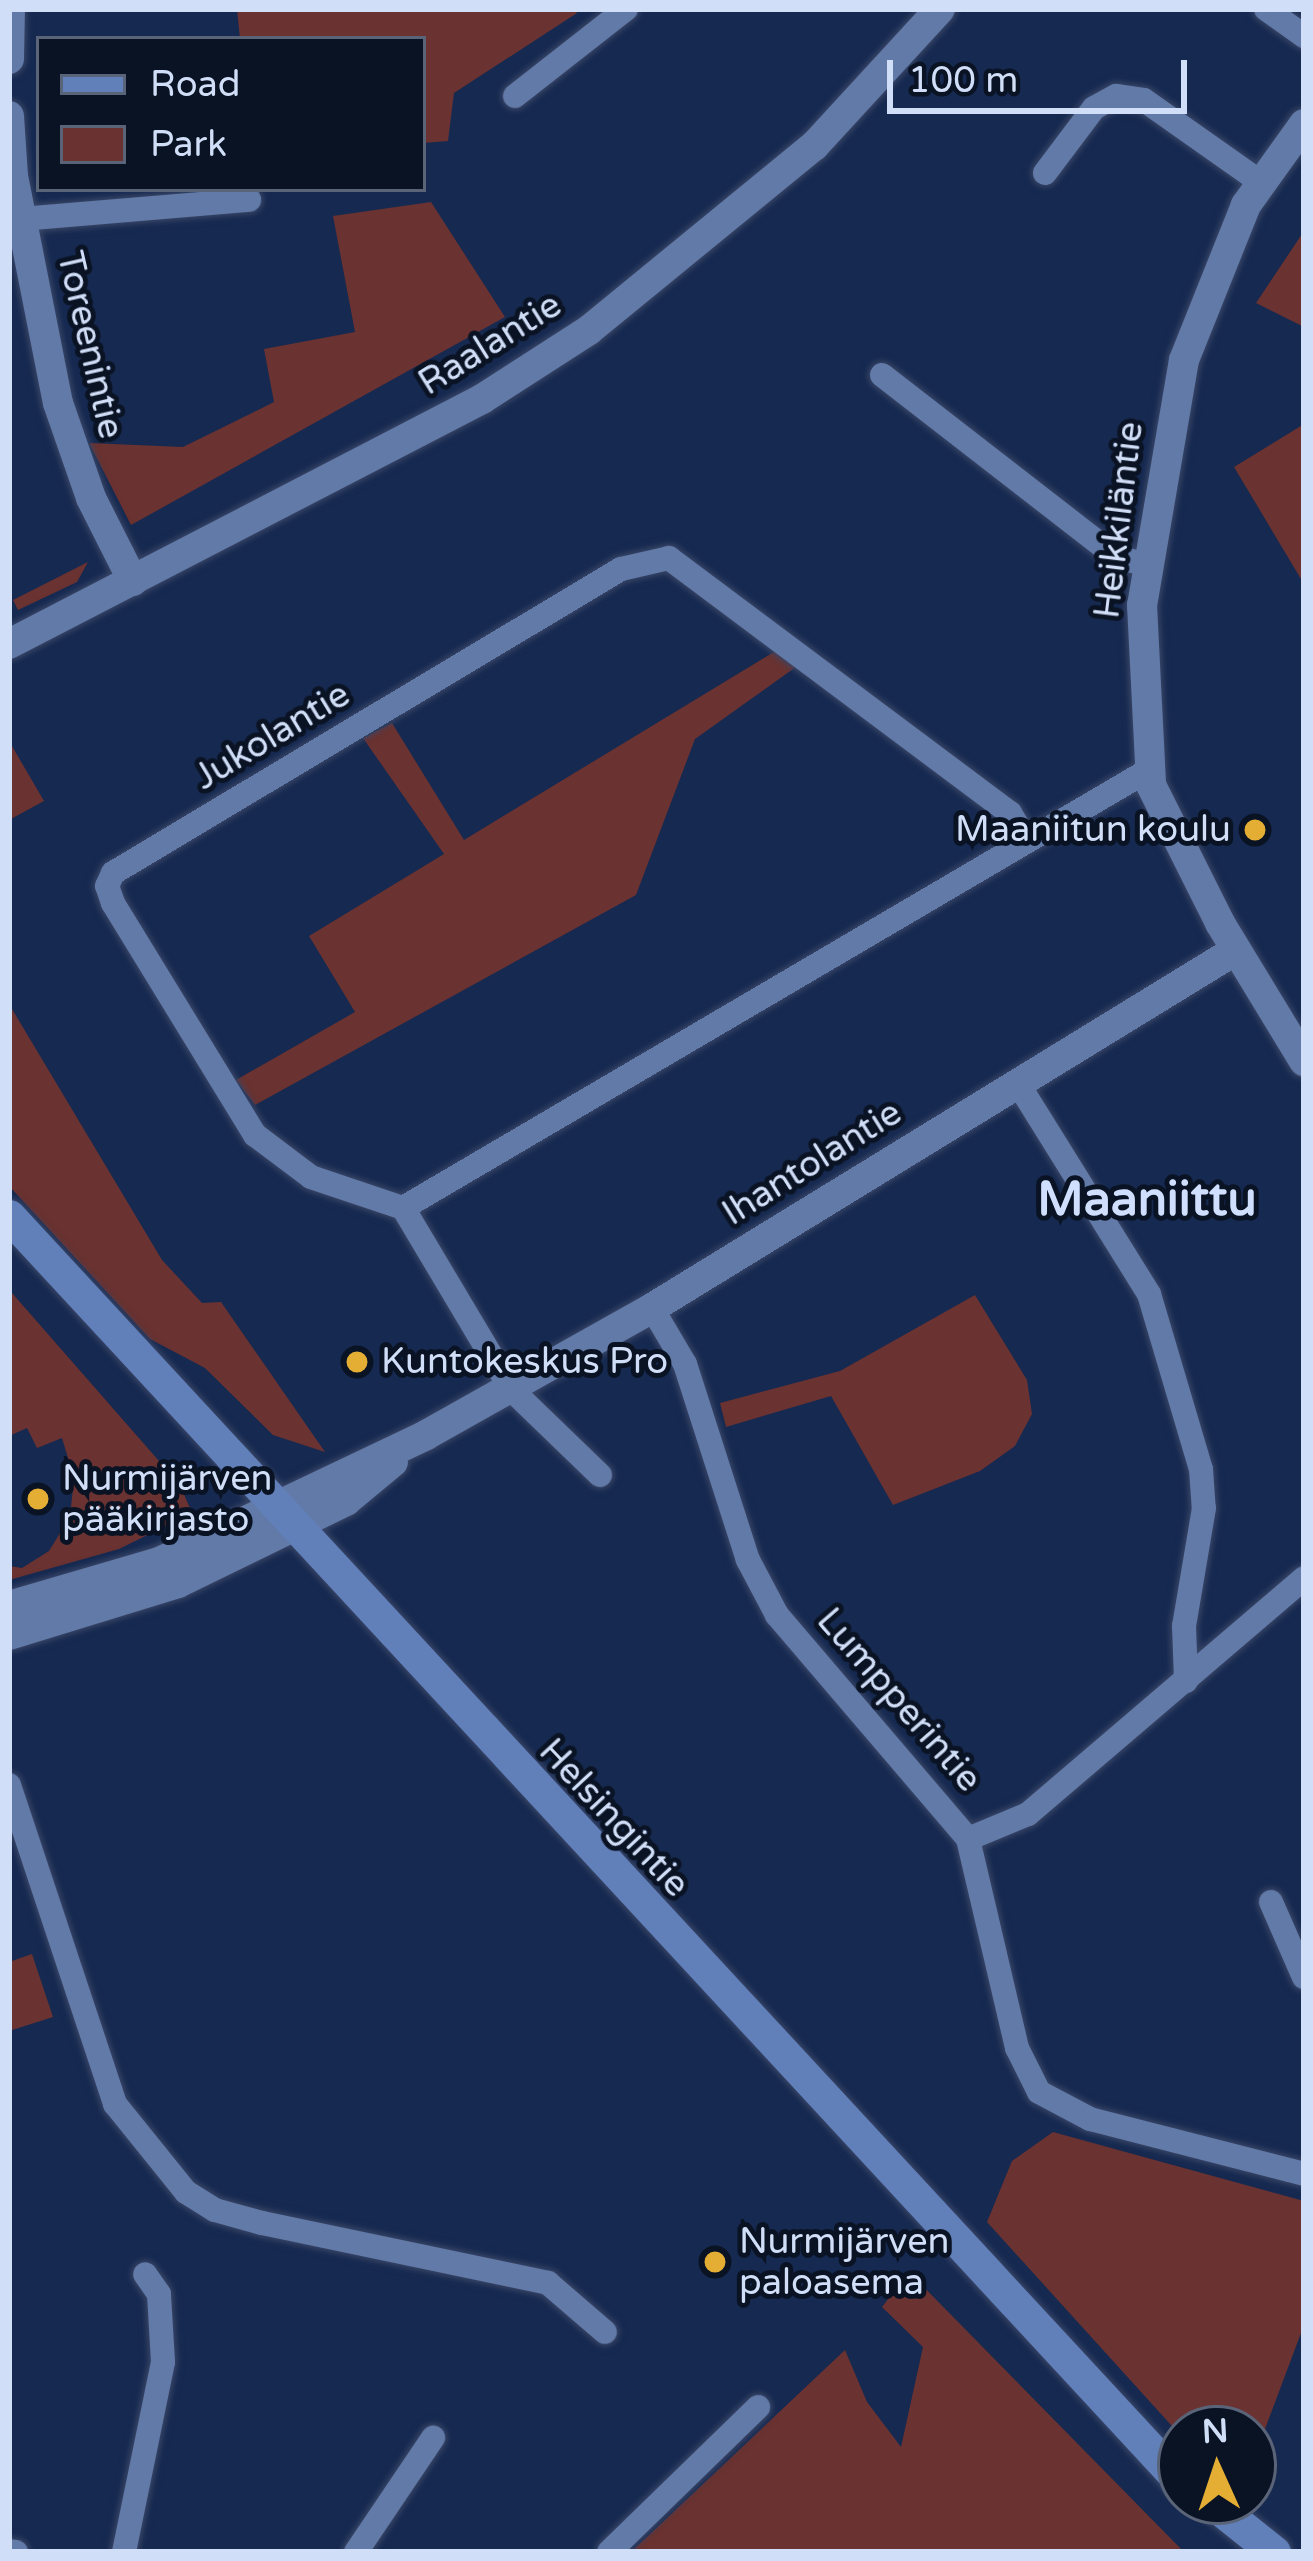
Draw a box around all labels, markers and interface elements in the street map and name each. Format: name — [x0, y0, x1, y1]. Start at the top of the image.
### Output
legend — [36, 36, 426, 192]
scale bar — [893, 36, 1193, 110]
text: 100 m — [908, 59, 1018, 102]
text: Road — [150, 63, 240, 106]
text: Park — [150, 123, 227, 166]
street label: Toreenintie — [47, 247, 133, 443]
street label: Raalantie — [411, 283, 569, 405]
street label: Heikkiläntie — [1085, 419, 1153, 621]
street label: Jukolantie — [186, 673, 358, 799]
place label: Maaniitun koulu — [955, 808, 1231, 852]
marker: Maaniitun koulu — [1242, 817, 1268, 843]
street label: Ihantolantie — [715, 1091, 909, 1235]
district label: Maaniittu — [1037, 1172, 1257, 1230]
place label: Kuntokeskus Pro — [381, 1340, 668, 1384]
marker: Kuntokeskus Pro — [344, 1349, 370, 1375]
place label: Nurmijärven pääkirjasto — [62, 1456, 272, 1541]
marker: Nurmijärven pääkirjasto — [25, 1486, 51, 1512]
street label: Lumpperintie — [808, 1599, 990, 1801]
street label: Helsingintie — [530, 1730, 698, 1906]
place label: Nurmijärven paloasema — [739, 2219, 949, 2304]
marker: Nurmijärven paloasema — [702, 2249, 728, 2275]
north arrow — [1157, 2405, 1277, 2525]
text: N — [1201, 2411, 1229, 2452]

